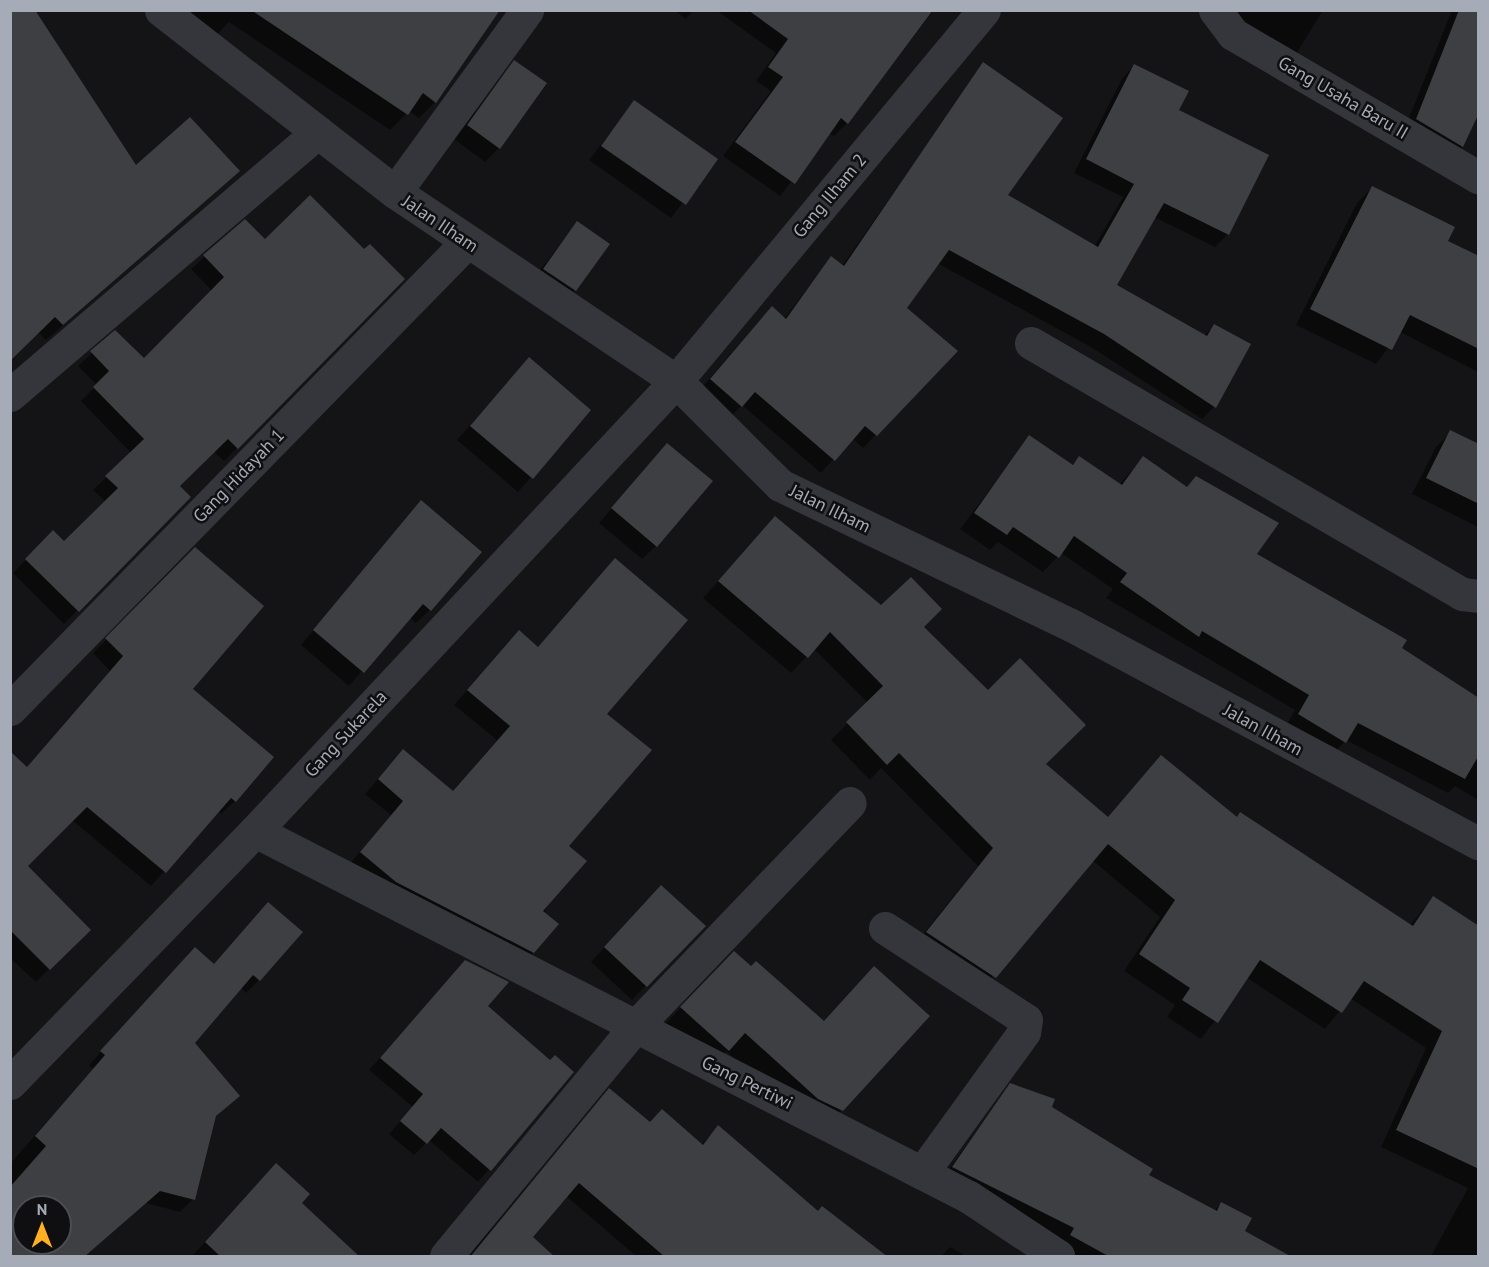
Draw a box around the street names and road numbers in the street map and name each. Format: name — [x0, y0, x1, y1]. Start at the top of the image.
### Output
street label: Gang Usaha Baru II — [1274, 52, 1412, 144]
street label: Gang Ilham 2 — [789, 150, 871, 242]
street label: Jalan Ilham — [398, 191, 482, 257]
street label: Gang Hidayah 1 — [189, 425, 289, 527]
street label: Jalan Ilham — [786, 480, 874, 538]
street label: Gang Sukarela — [300, 686, 392, 782]
street label: Jalan Ilham — [1220, 699, 1306, 761]
street label: Gang Pertiwi — [698, 1052, 796, 1114]

